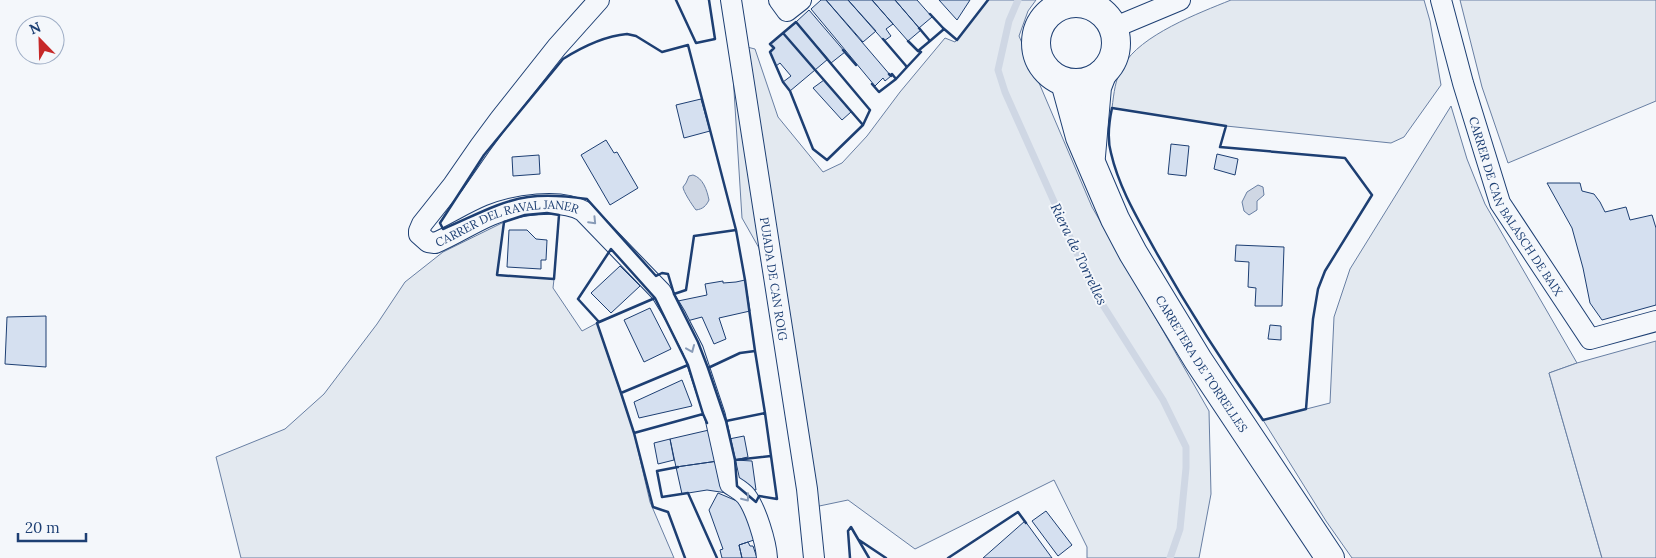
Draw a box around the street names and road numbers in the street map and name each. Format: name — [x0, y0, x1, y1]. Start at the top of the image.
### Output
street label: CARRER DE CAN BALASCH DE BAIX — [1466, 115, 1567, 298]
street label: CARRER DEL RAVAL JANER — [433, 196, 582, 250]
street label: PUJADA DE CAN ROIG — [757, 216, 791, 342]
street label: CARRETERA DE TORRELLES — [1153, 292, 1251, 435]

